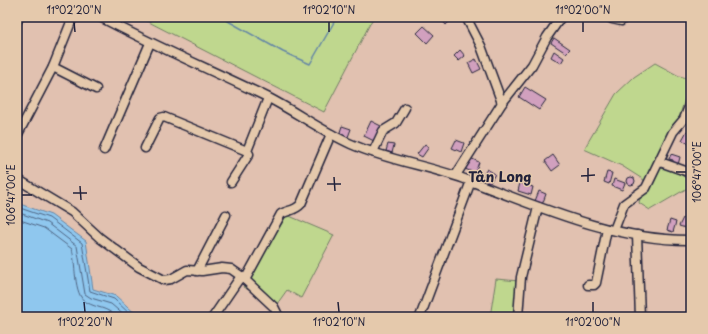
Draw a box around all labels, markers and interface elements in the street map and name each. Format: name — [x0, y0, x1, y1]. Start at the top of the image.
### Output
text: 11°02'20"N — [46, 2, 102, 17]
text: 11°02'10"N — [303, 2, 355, 17]
text: 11°02'00"N — [555, 2, 611, 17]
text: 106°47'00"E — [689, 141, 704, 203]
text: 106°47'00"E — [3, 164, 18, 226]
district label: Tân Long — [468, 166, 532, 187]
text: 11°02'20"N — [57, 314, 113, 329]
text: 11°02'10"N — [313, 314, 365, 329]
text: 11°02'00"N — [565, 314, 621, 329]

